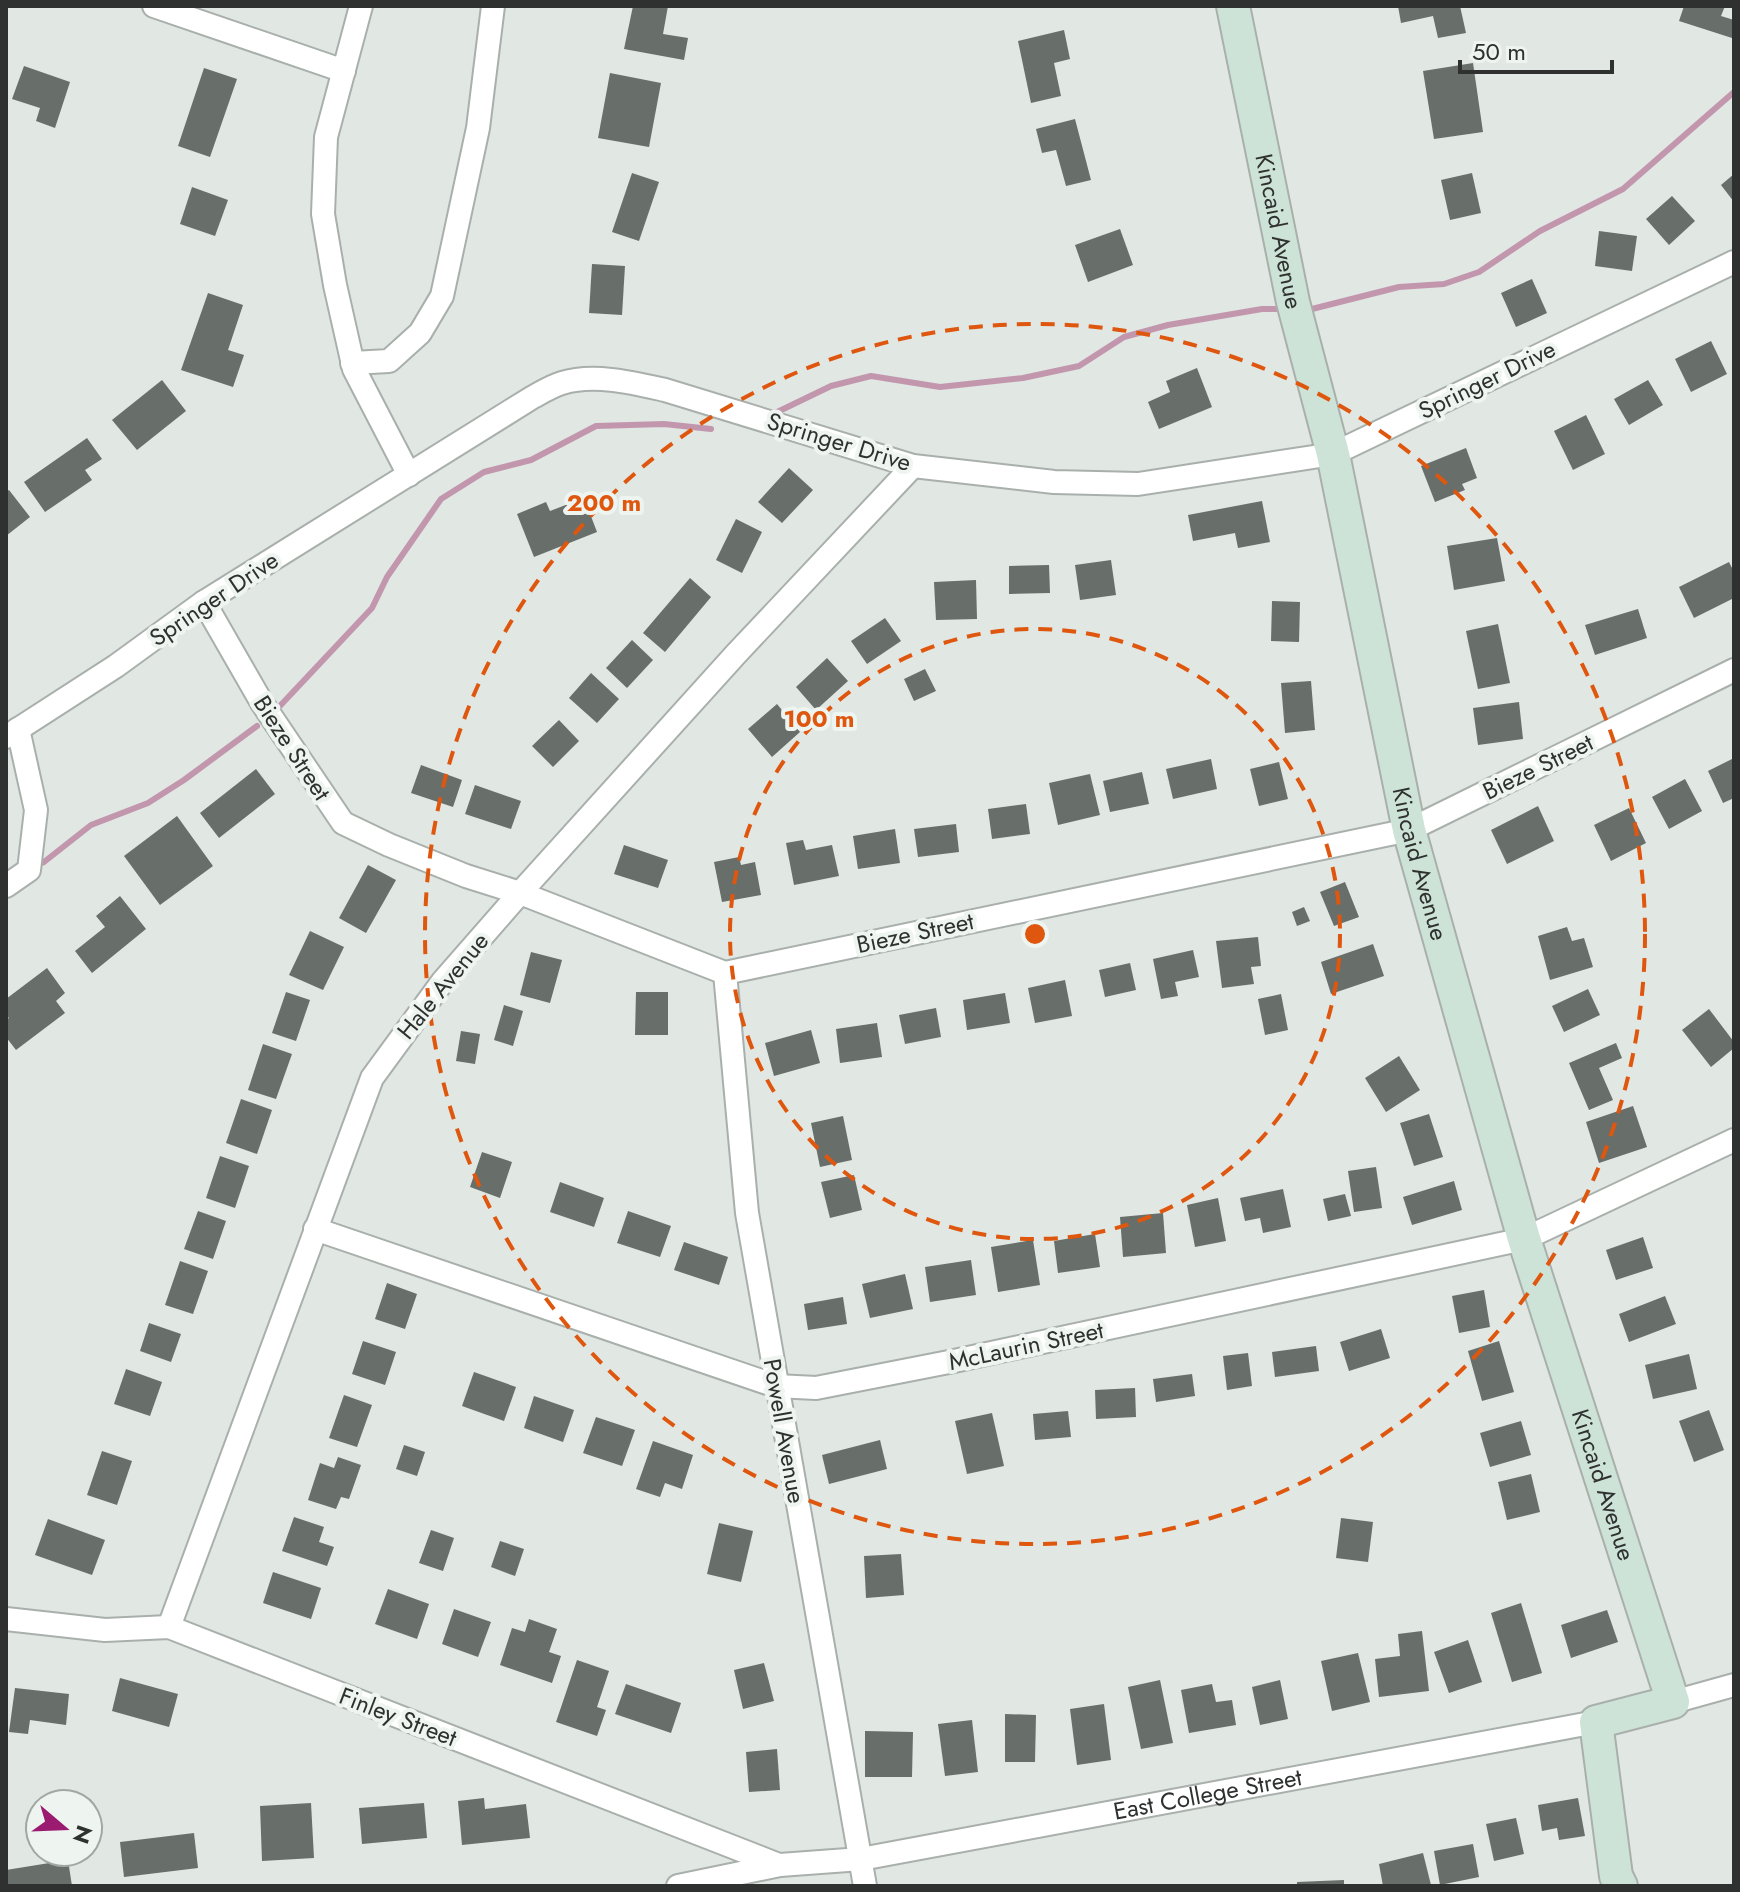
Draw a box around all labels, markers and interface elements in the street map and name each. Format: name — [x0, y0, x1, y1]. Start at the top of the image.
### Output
scale bar — [1460, 24, 1612, 74]
text: 50 m — [1472, 34, 1526, 69]
street label: Kincaid Avenue — [1246, 151, 1312, 313]
street label: Springer Drive — [1412, 331, 1561, 428]
street label: Springer Drive — [763, 403, 915, 480]
text: 200 m — [567, 485, 641, 520]
street label: Springer Drive — [142, 542, 285, 655]
street label: Bieze Street — [245, 688, 340, 807]
text: 100 m — [784, 701, 854, 736]
street label: Bieze Street — [1477, 725, 1599, 808]
street label: Kincaid Avenue — [1384, 784, 1457, 944]
street label: Bieze Street — [853, 903, 977, 962]
centre of rings — [1021, 920, 1049, 948]
street label: Hale Avenue — [389, 925, 497, 1047]
street label: McLaurin Street — [945, 1312, 1107, 1379]
street label: Powell Avenue — [755, 1356, 814, 1506]
street label: Kincaid Avenue — [1563, 1404, 1644, 1565]
street label: Finley Street — [334, 1678, 462, 1755]
street label: East College Street — [1110, 1759, 1305, 1829]
north arrow — [24, 1788, 104, 1868]
text: N — [65, 1821, 101, 1848]

